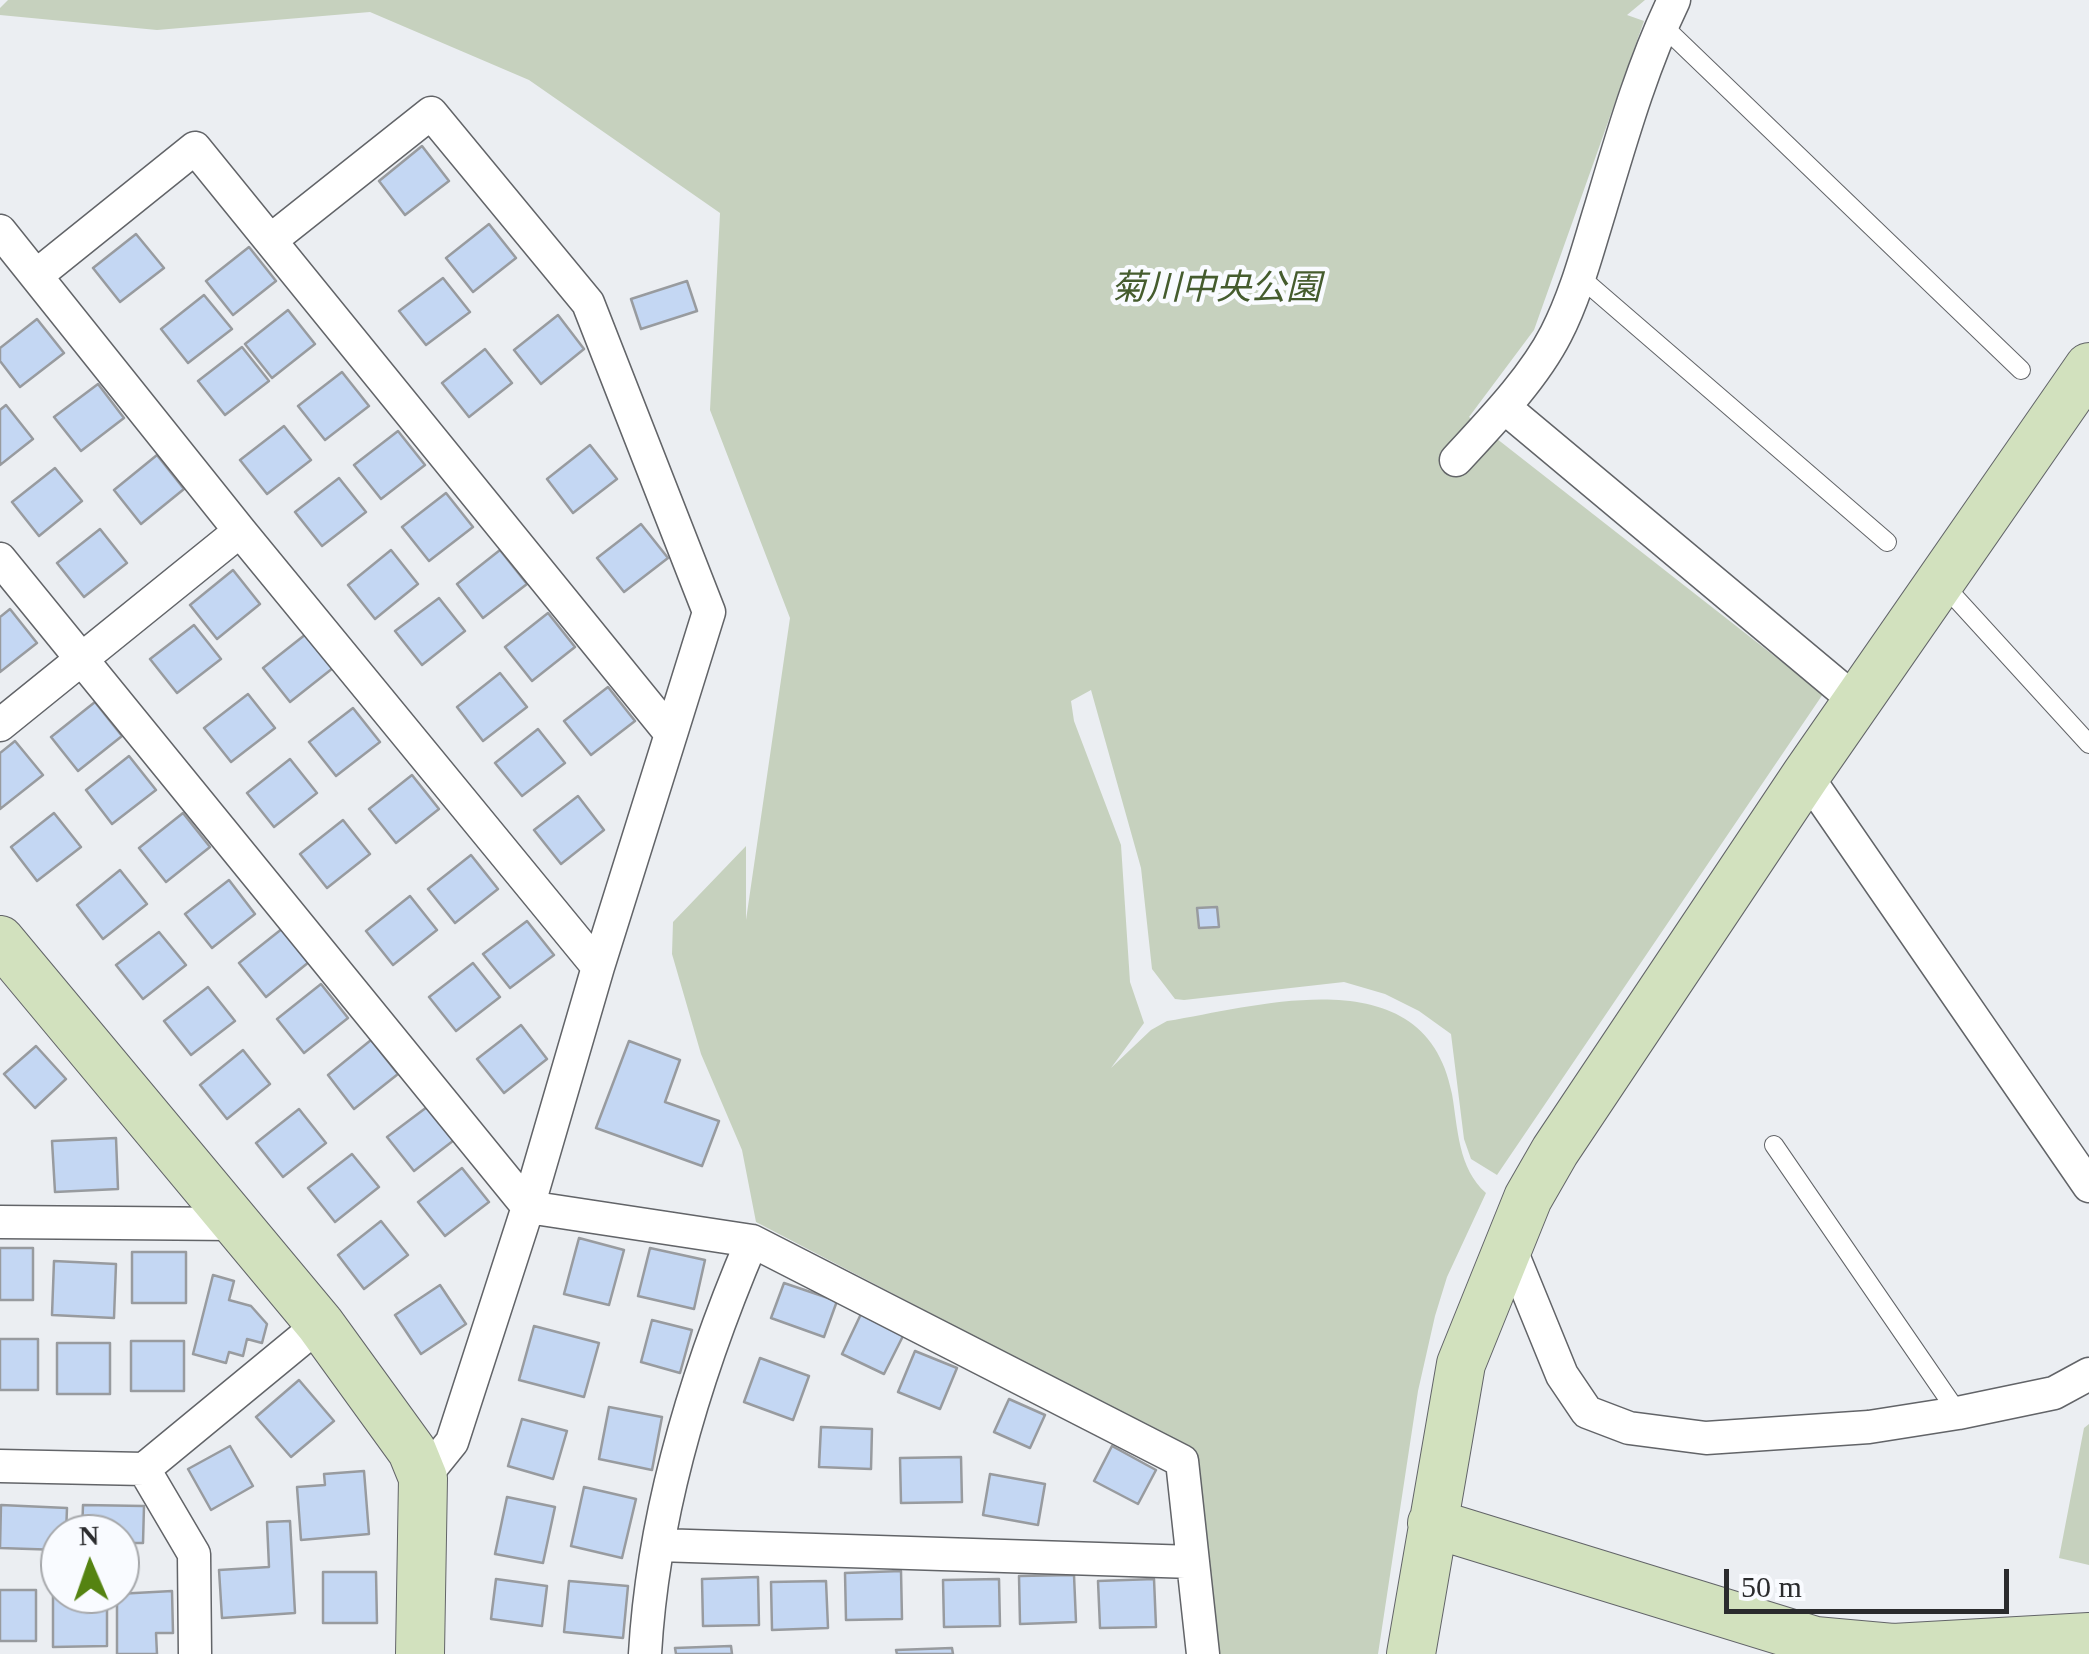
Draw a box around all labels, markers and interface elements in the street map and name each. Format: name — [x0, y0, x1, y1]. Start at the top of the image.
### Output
park label: 菊川中央公園 — [1111, 265, 1321, 307]
north arrow — [40, 1514, 140, 1614]
text: N — [78, 1520, 100, 1551]
scale bar — [1729, 1549, 2014, 1611]
text: 50 m — [1741, 1570, 1802, 1603]

